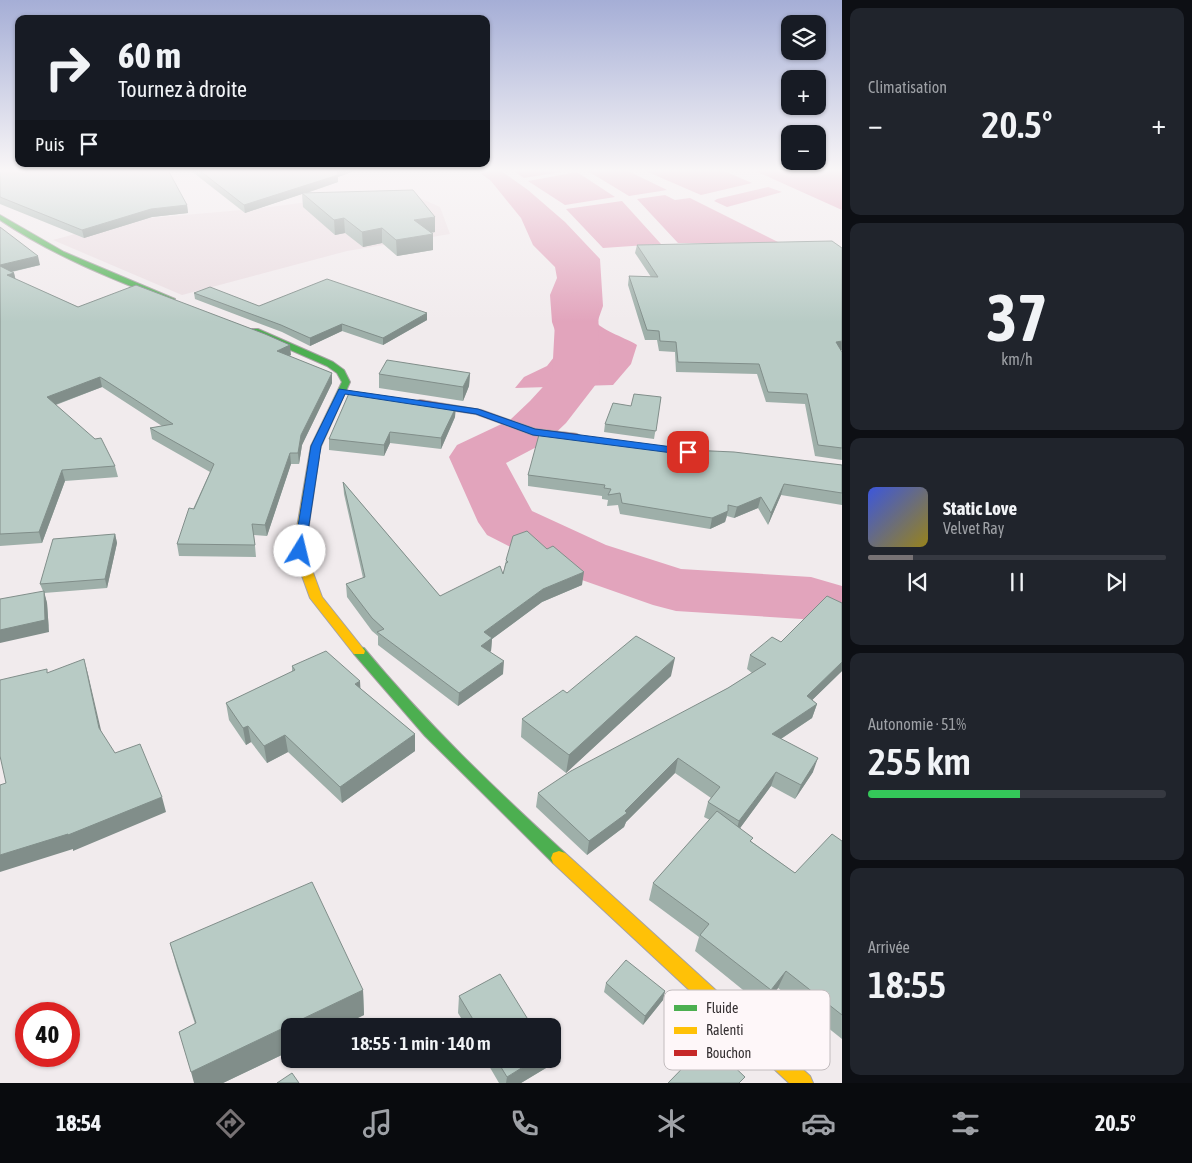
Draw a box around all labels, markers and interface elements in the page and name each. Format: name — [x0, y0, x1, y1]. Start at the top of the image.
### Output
map controls — [781, 15, 826, 170]
button: layers — [781, 15, 826, 60]
icon: right — [35, 35, 100, 100]
text: 60 m — [118, 35, 181, 75]
button: + — [781, 70, 826, 115]
text: Tournez à droite — [118, 76, 247, 102]
text: Climatisation — [868, 78, 947, 96]
text: 20.5° — [982, 103, 1052, 146]
text: − — [868, 108, 883, 140]
text: + — [1151, 108, 1166, 140]
button: − — [781, 125, 826, 170]
icon: arrive — [75, 130, 103, 158]
text: Puis — [35, 133, 65, 155]
text: 37 — [986, 280, 1048, 355]
text: km/h — [1001, 350, 1033, 368]
pin — [667, 431, 709, 473]
icon: arrive — [674, 438, 702, 466]
text: Static Love — [943, 497, 1017, 519]
text: Velvet Ray — [943, 519, 1004, 537]
position arrow — [273, 524, 325, 576]
icon: previous — [904, 568, 932, 596]
icon: pause — [1003, 568, 1031, 596]
icon: next — [1102, 568, 1130, 596]
text: Autonomie · 51% — [868, 715, 966, 733]
text: 255 km — [868, 740, 971, 783]
text: Arrivée — [868, 938, 910, 956]
text: 18:55 — [868, 963, 946, 1006]
legend — [664, 990, 830, 1070]
text: Fluide — [706, 1000, 738, 1016]
speed limit sign: 40 — [15, 1002, 80, 1067]
text: Ralenti — [706, 1022, 743, 1038]
text: 18:55 · 1 min · 140 m — [351, 1032, 491, 1054]
text: Bouchon — [706, 1045, 751, 1061]
icon: directions — [213, 1106, 248, 1141]
icon: music — [360, 1106, 395, 1141]
icon: phone — [507, 1106, 542, 1141]
icon: climate — [654, 1106, 689, 1141]
icon: car — [801, 1106, 836, 1141]
icon: filters — [948, 1106, 983, 1141]
text: 18:54 — [56, 1110, 101, 1136]
text: 20.5° — [1095, 1110, 1136, 1136]

